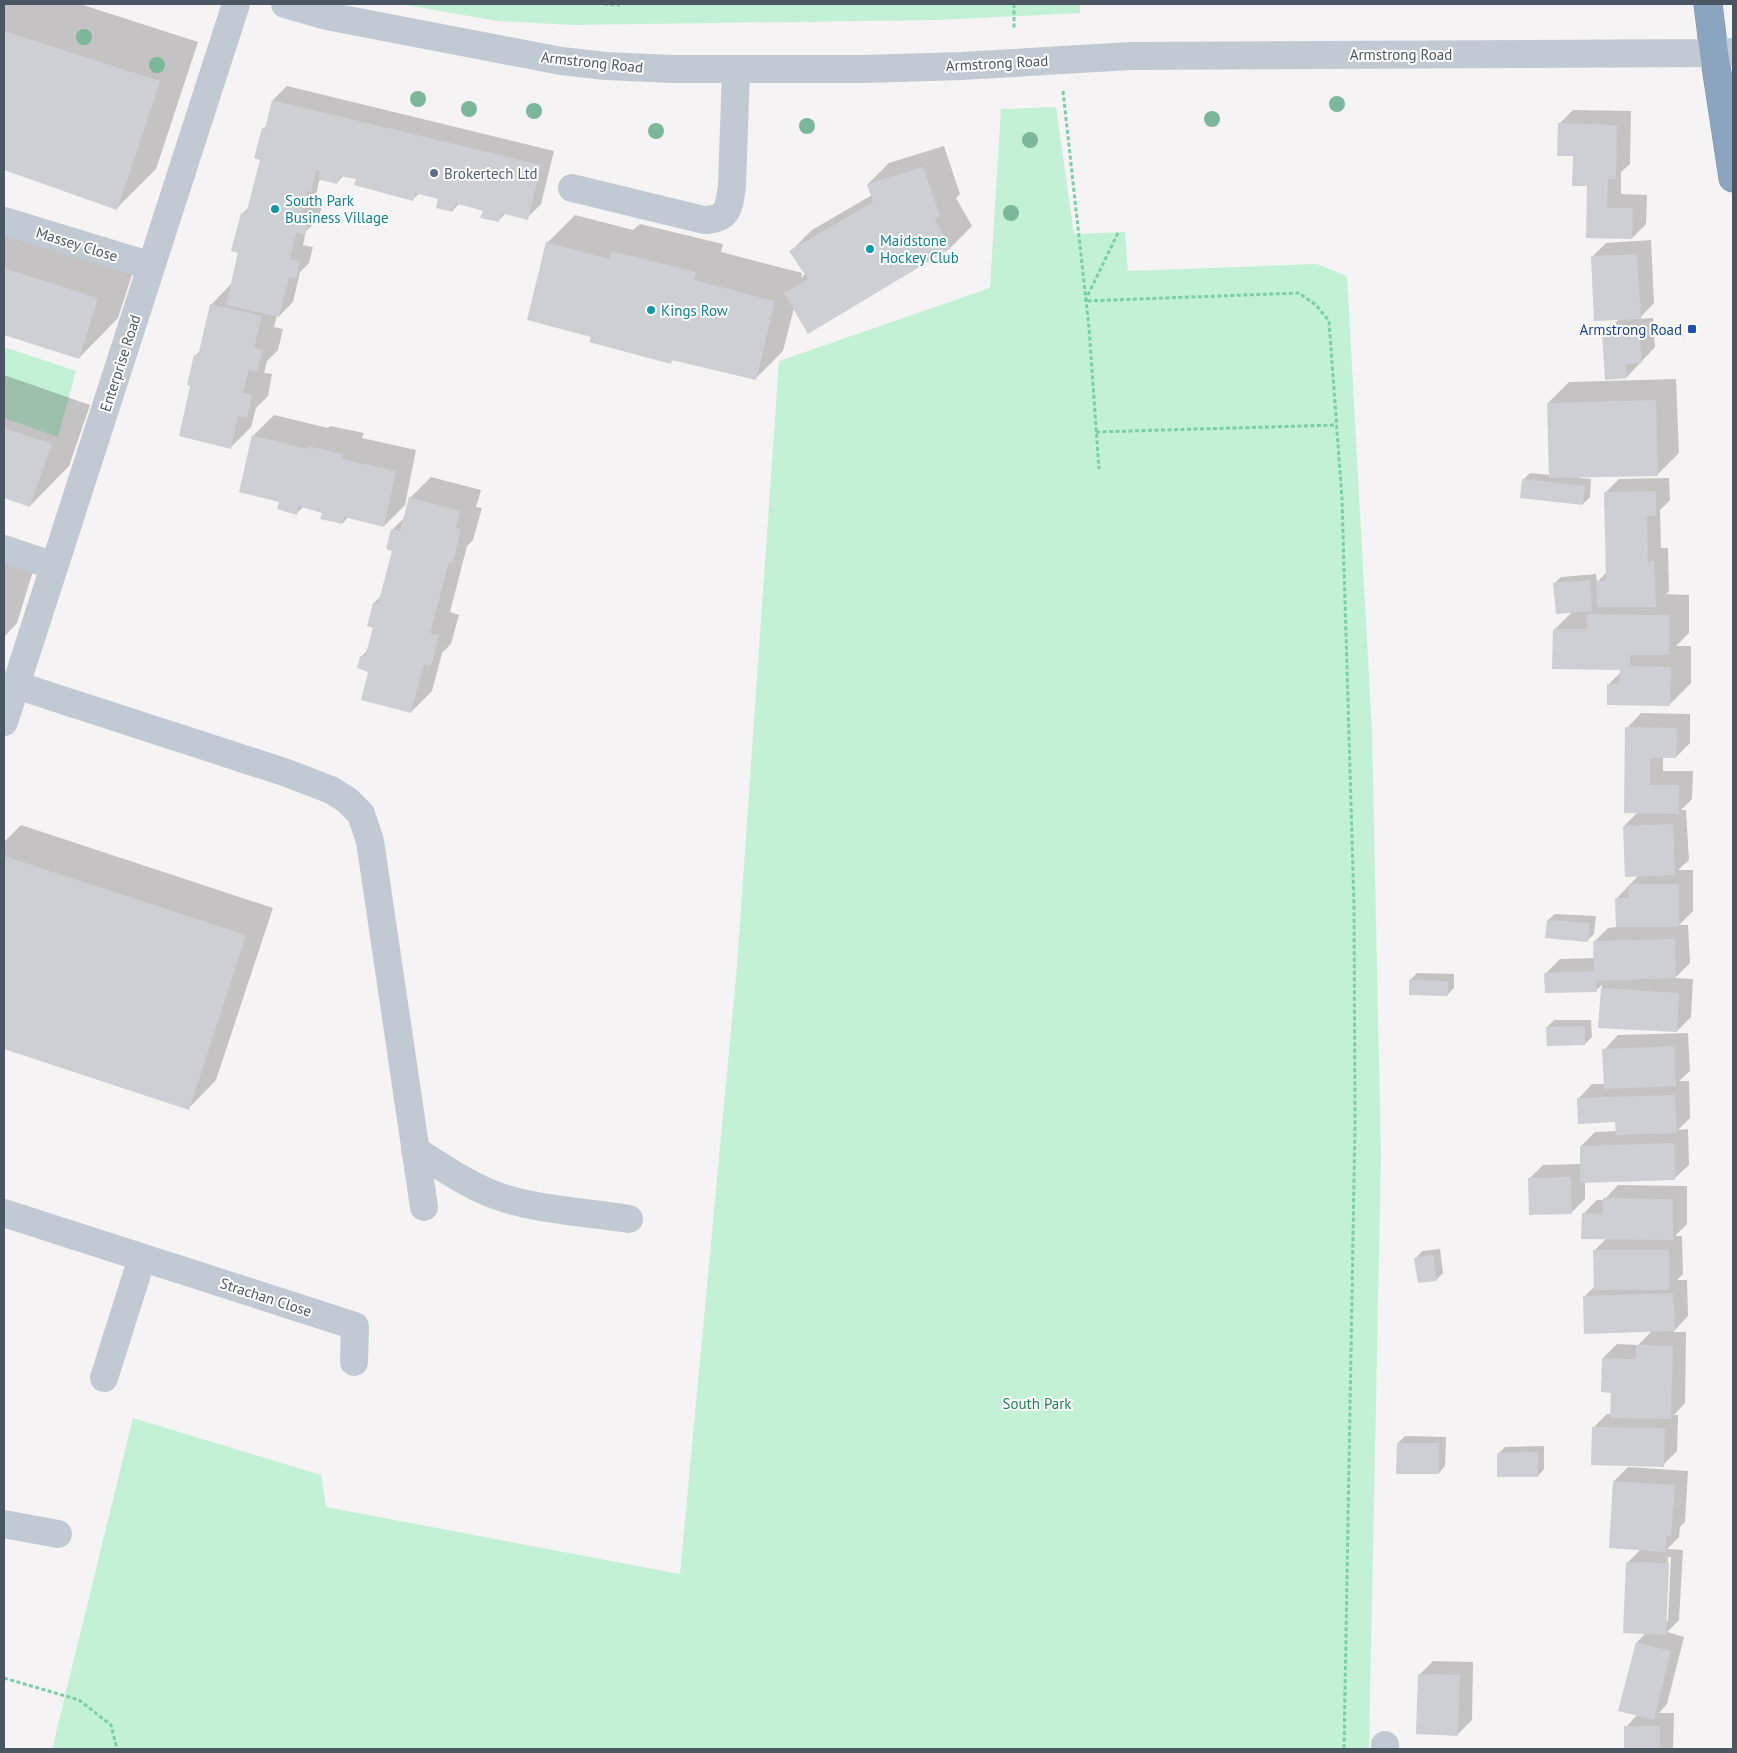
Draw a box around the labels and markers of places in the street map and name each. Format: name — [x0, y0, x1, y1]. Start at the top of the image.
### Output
place label: Brokertech Ltd — [444, 164, 538, 183]
marker: Brokertech Ltd — [428, 167, 440, 179]
place label: South Park Business Village — [285, 191, 389, 227]
marker: South Park Business Village — [269, 203, 281, 215]
place label: Maidstone Hockey Club — [880, 231, 959, 267]
marker: Maidstone Hockey Club — [864, 243, 876, 255]
place label: Kings Row — [661, 301, 728, 320]
marker: Kings Row — [645, 304, 657, 316]
place label: Armstrong Road — [1579, 320, 1682, 339]
marker: Armstrong Road — [1686, 323, 1698, 335]

